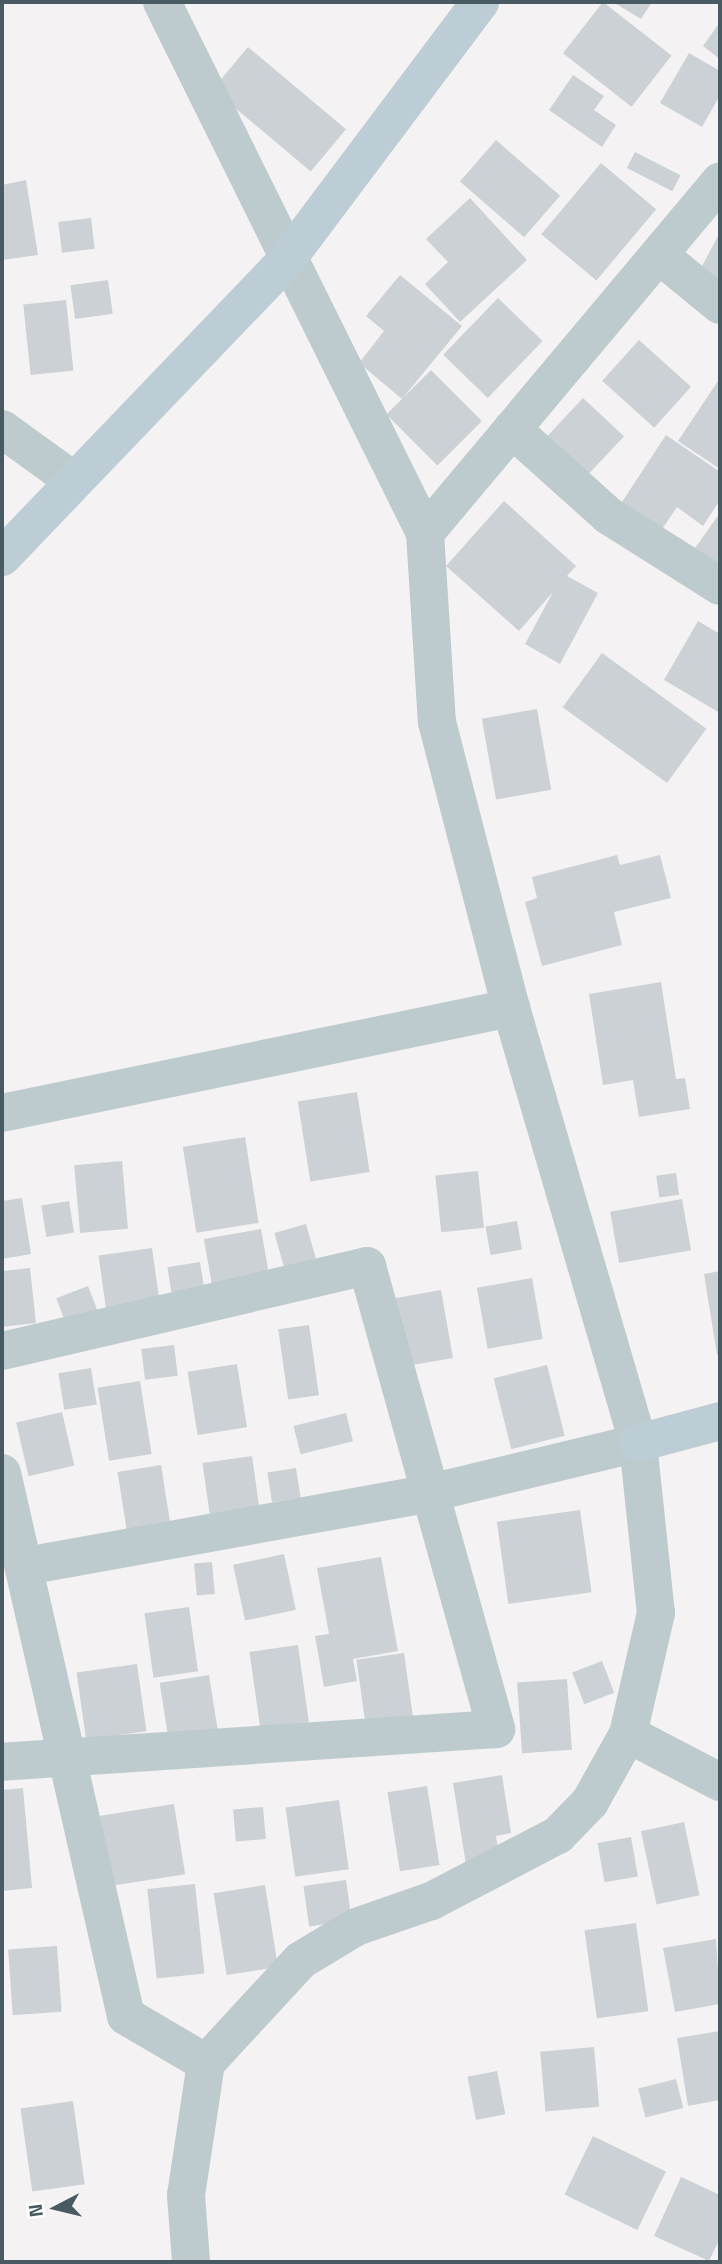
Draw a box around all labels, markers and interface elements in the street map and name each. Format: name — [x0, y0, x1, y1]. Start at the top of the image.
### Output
north arrow — [21, 2173, 91, 2243]
text: N — [19, 2202, 50, 2219]

